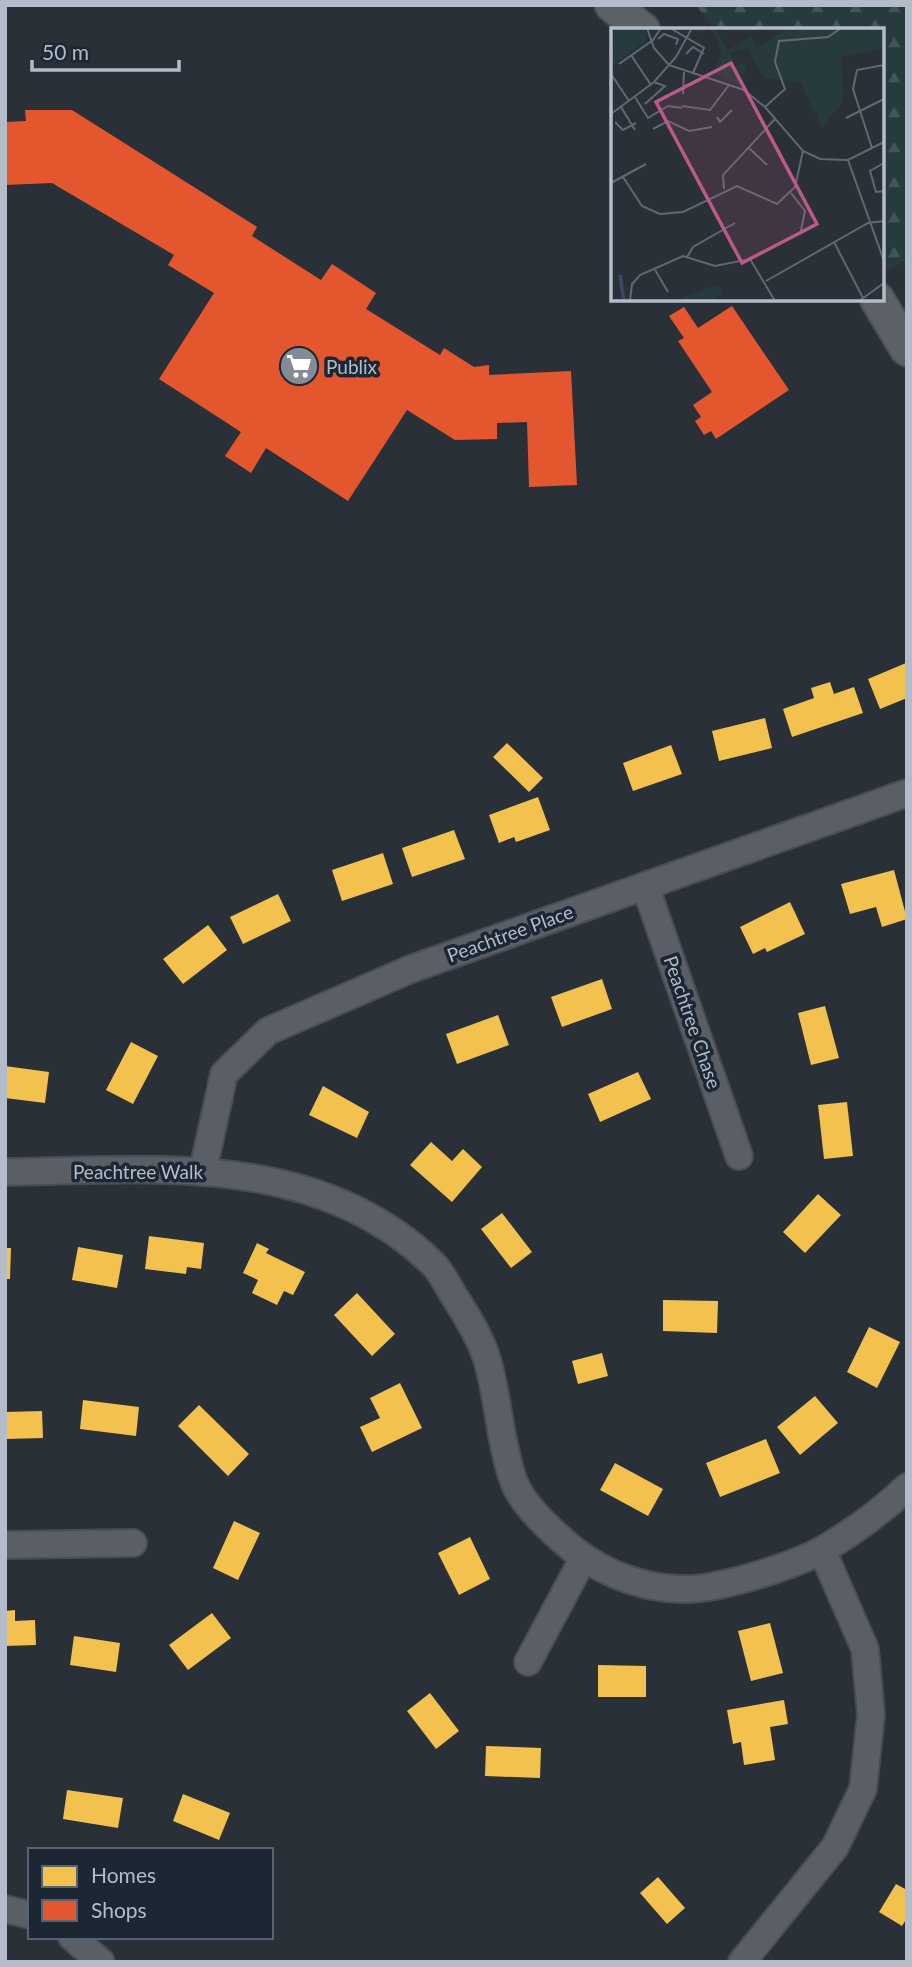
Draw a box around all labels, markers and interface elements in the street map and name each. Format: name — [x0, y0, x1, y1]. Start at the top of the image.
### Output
scale bar — [32, 28, 178, 72]
inset map — [611, 28, 884, 301]
text: 50 m — [42, 39, 89, 64]
supermarket icon: Publix — [278, 345, 320, 387]
place label: Publix — [326, 355, 378, 378]
street label: Peachtree Place — [444, 900, 576, 966]
street label: Peachtree Chase — [659, 952, 727, 1092]
street label: Peachtree Walk — [73, 1160, 203, 1183]
legend — [28, 1848, 273, 1939]
text: Homes — [91, 1862, 156, 1887]
text: Shops — [91, 1897, 147, 1922]

